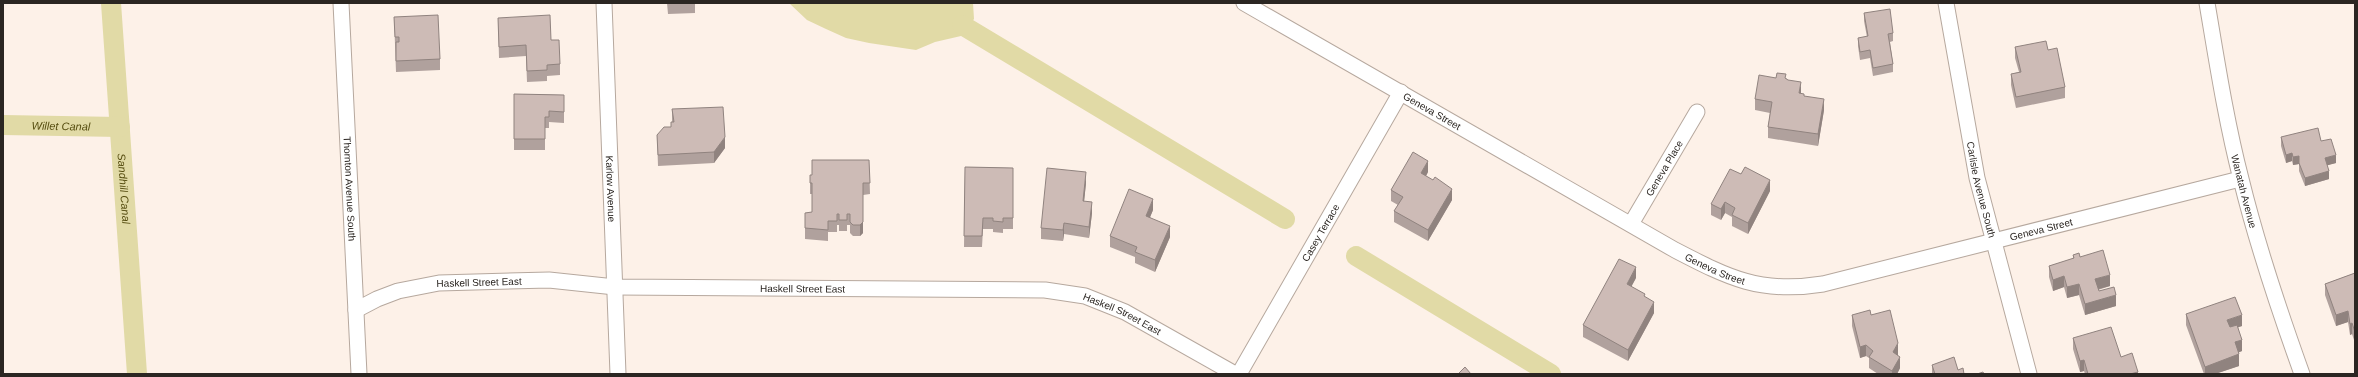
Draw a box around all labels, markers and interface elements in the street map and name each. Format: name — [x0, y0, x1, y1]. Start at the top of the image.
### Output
street label: Geneva Street — [1402, 90, 1463, 132]
water label: Willet Canal — [32, 119, 91, 133]
street label: Thornton Avenue South — [342, 136, 358, 241]
street label: Geneva Place — [1643, 138, 1685, 198]
street label: Carlisle Avenue South — [1965, 141, 1998, 239]
water label: Sandhill Canal — [116, 153, 133, 225]
street label: Wanatah Avenue — [2230, 153, 2259, 230]
street label: Karlow Avenue — [604, 155, 618, 223]
street label: Casey Terrace — [1299, 202, 1341, 263]
street label: Geneva Street — [2008, 216, 2074, 242]
street label: Geneva Street — [1683, 251, 1747, 286]
street label: Haskell Street East — [436, 275, 522, 289]
street label: Haskell Street East — [760, 283, 845, 294]
street label: Haskell Street East — [1082, 290, 1163, 337]

